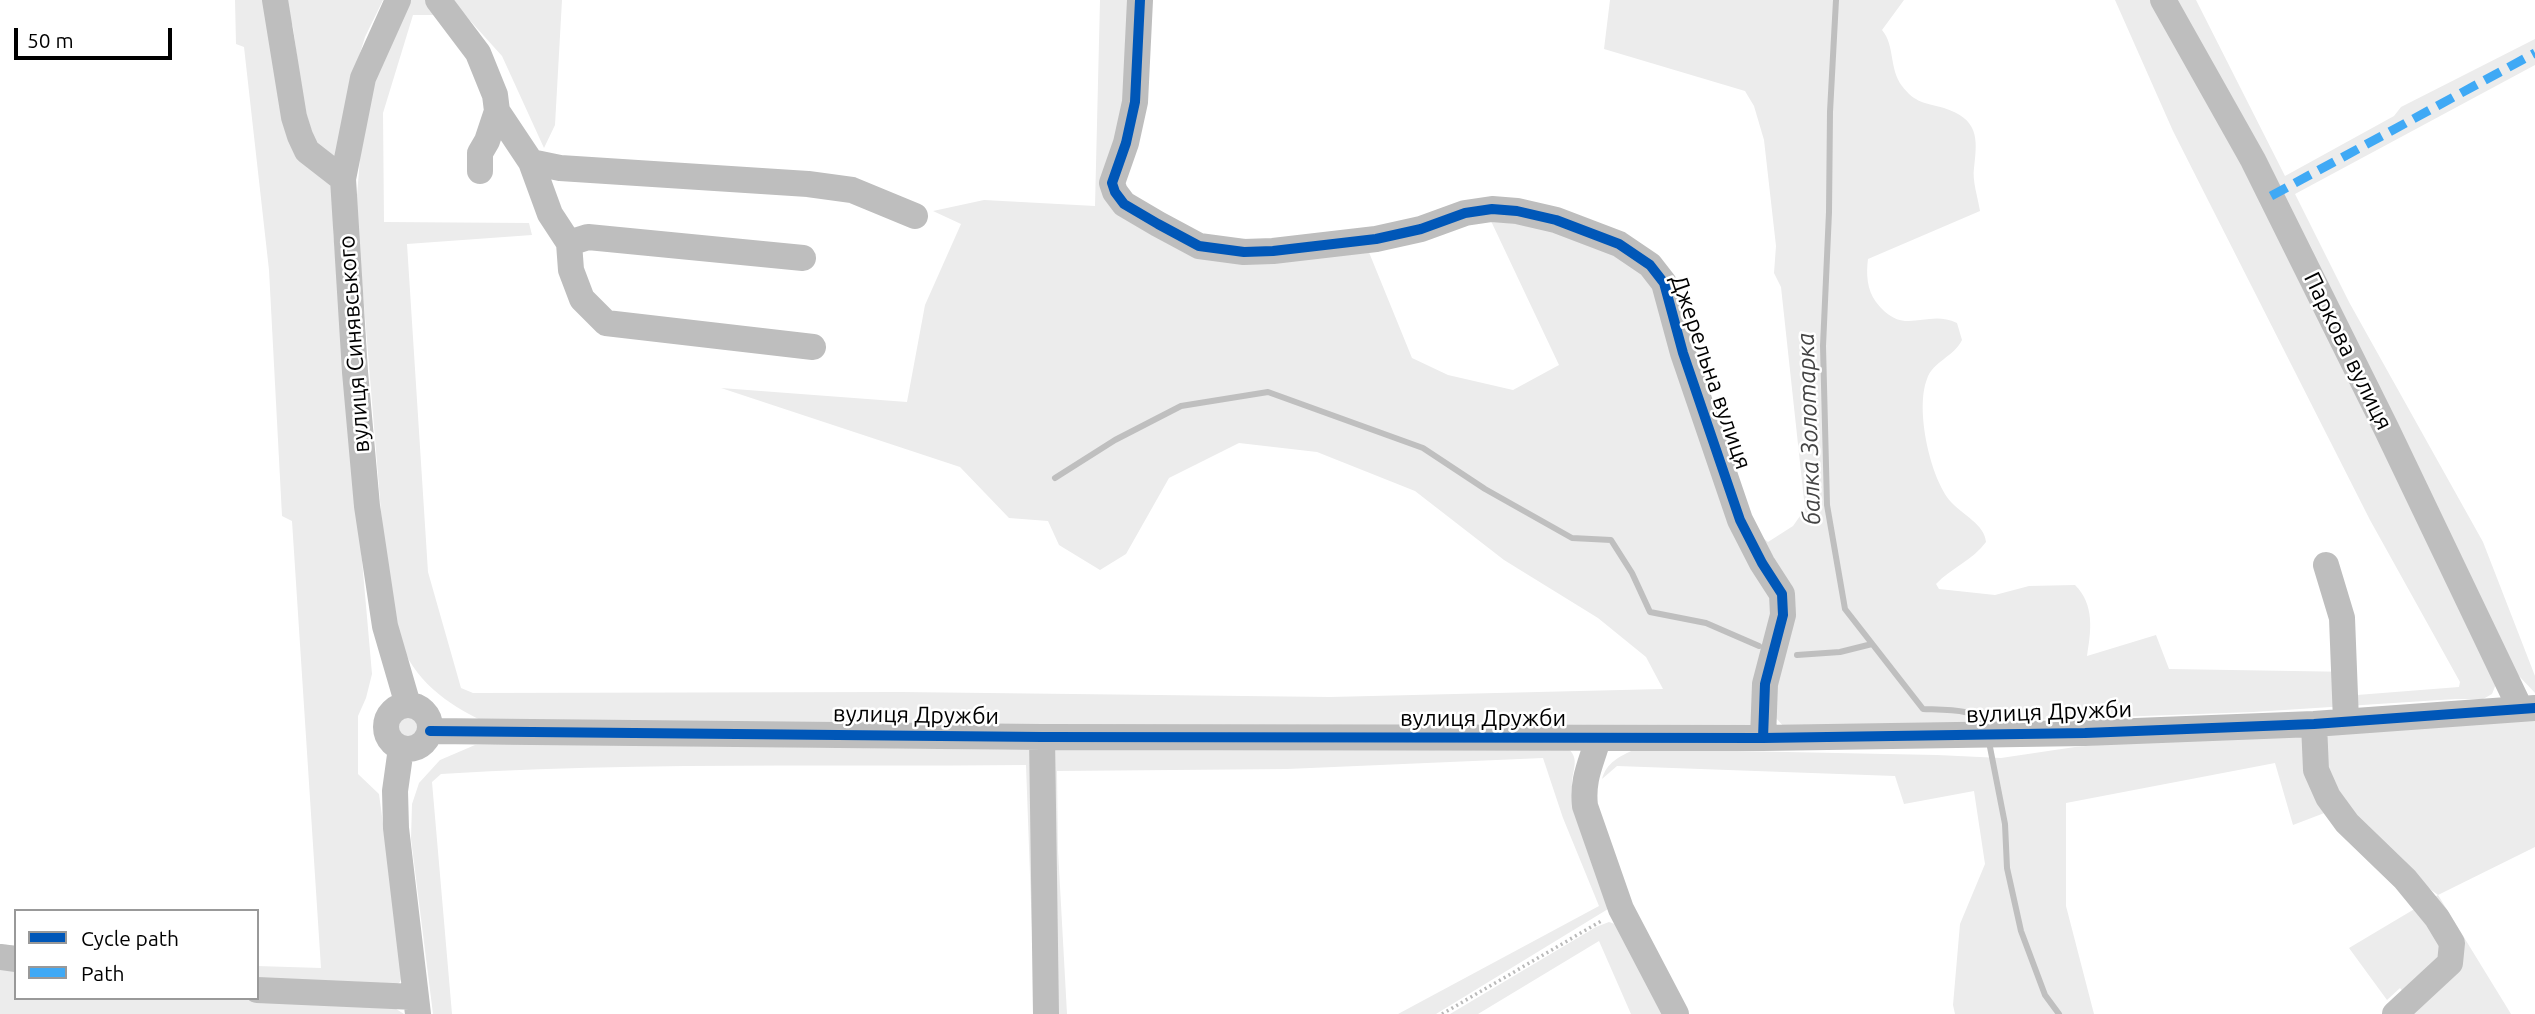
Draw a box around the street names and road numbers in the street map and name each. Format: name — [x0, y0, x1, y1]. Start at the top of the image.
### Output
street label: вулиця Синявського — [333, 234, 375, 454]
street label: Паркова вулиця — [2298, 268, 2398, 434]
street label: Джерельна вулиця — [1665, 271, 1757, 473]
street label: вулиця Дружби — [1965, 695, 2133, 729]
street label: вулиця Дружби — [833, 700, 999, 730]
street label: вулиця Дружби — [1400, 704, 1566, 732]

